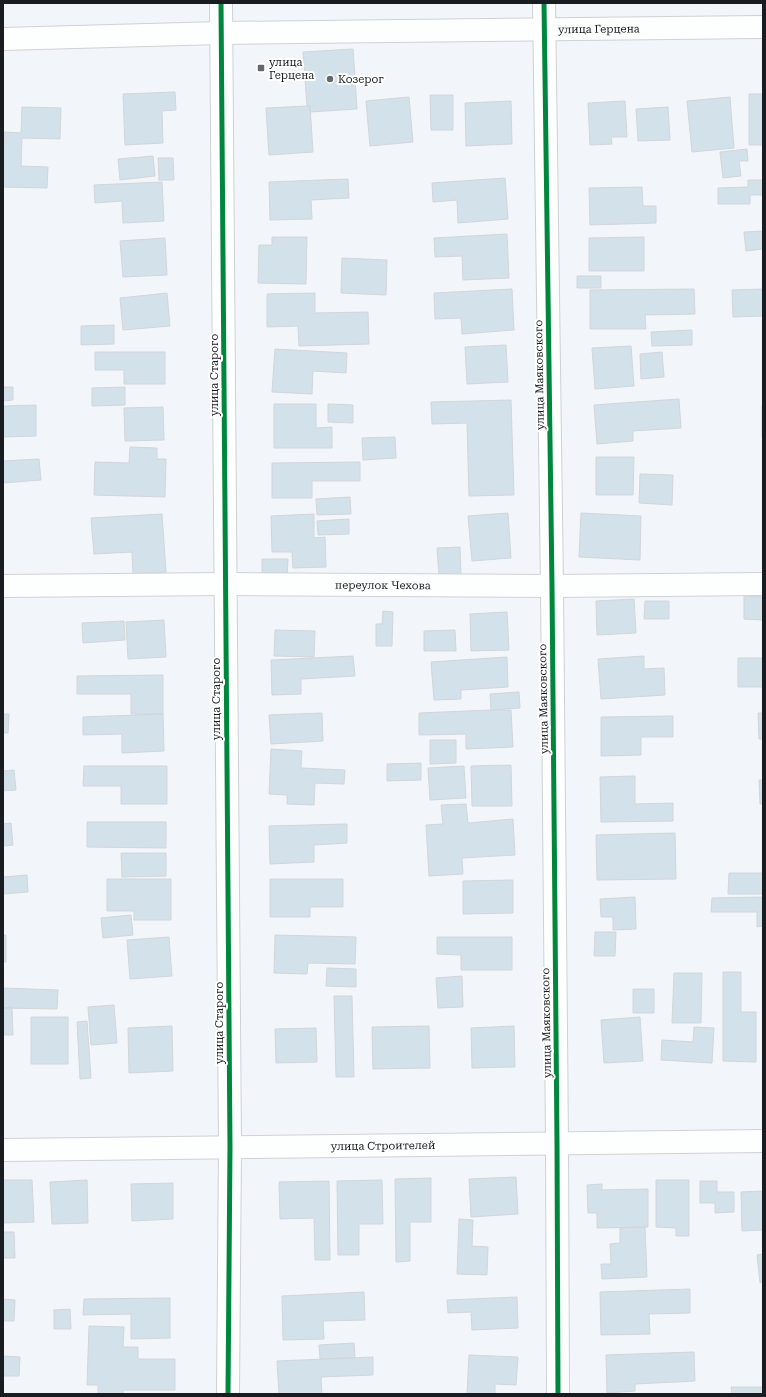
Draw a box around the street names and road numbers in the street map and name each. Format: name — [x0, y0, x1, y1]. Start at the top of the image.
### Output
street label: улица Герцена — [558, 22, 640, 36]
street label: улица Маяковского — [532, 319, 547, 430]
street label: улица Старого — [208, 334, 221, 416]
street label: переулок Чехова — [335, 579, 431, 592]
street label: улица Маяковского — [536, 643, 551, 754]
street label: улица Старого — [210, 658, 223, 740]
street label: улица Маяковского — [539, 967, 554, 1078]
street label: улица Старого — [213, 982, 226, 1064]
street label: улица Строителей — [331, 1139, 435, 1153]

